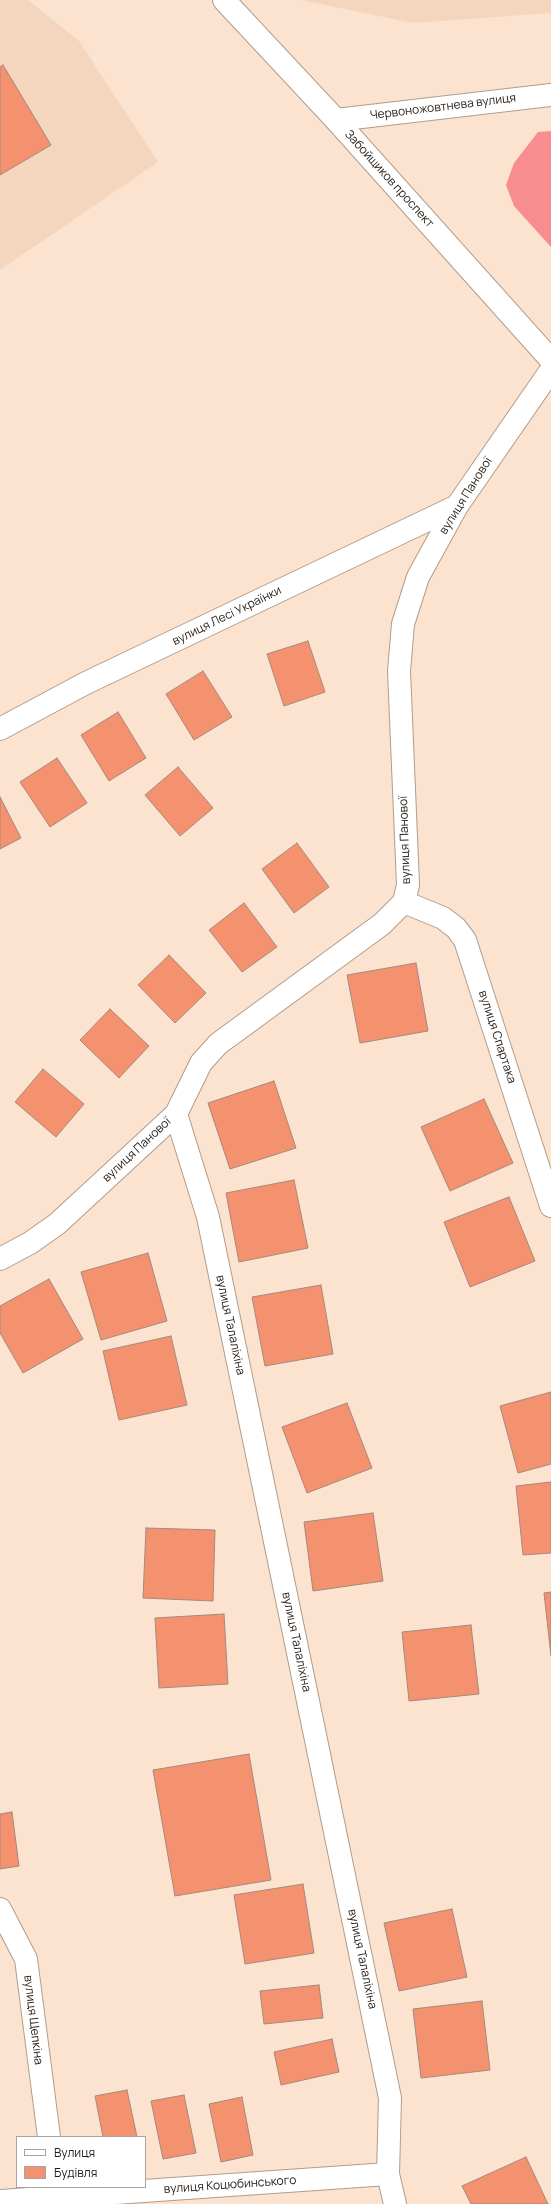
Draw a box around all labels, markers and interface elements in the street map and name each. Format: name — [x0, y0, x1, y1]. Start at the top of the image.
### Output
street label: Червоножовтнева вулиця — [369, 91, 517, 123]
street label: Забойщиков проспект — [341, 127, 437, 231]
street label: вулиця Панової — [437, 455, 495, 537]
street label: вулиця Лесі Українки — [170, 583, 284, 649]
street label: вулиця Панової — [396, 796, 414, 884]
street label: вулиця Спартака — [475, 989, 519, 1085]
street label: вулиця Панової — [100, 1115, 174, 1185]
street label: вулиця Талаліхіна — [212, 1274, 248, 1376]
street label: вулиця Талаліхіна — [278, 1591, 314, 1693]
street label: вулиця Талаліхіна — [344, 1908, 380, 2010]
street label: вулиця Щепкіна — [20, 1974, 46, 2066]
legend — [16, 2136, 146, 2188]
text: Вулиця — [54, 2144, 95, 2161]
text: Будівля — [54, 2164, 97, 2181]
street label: вулиця Коцюбинського — [163, 2173, 297, 2197]

